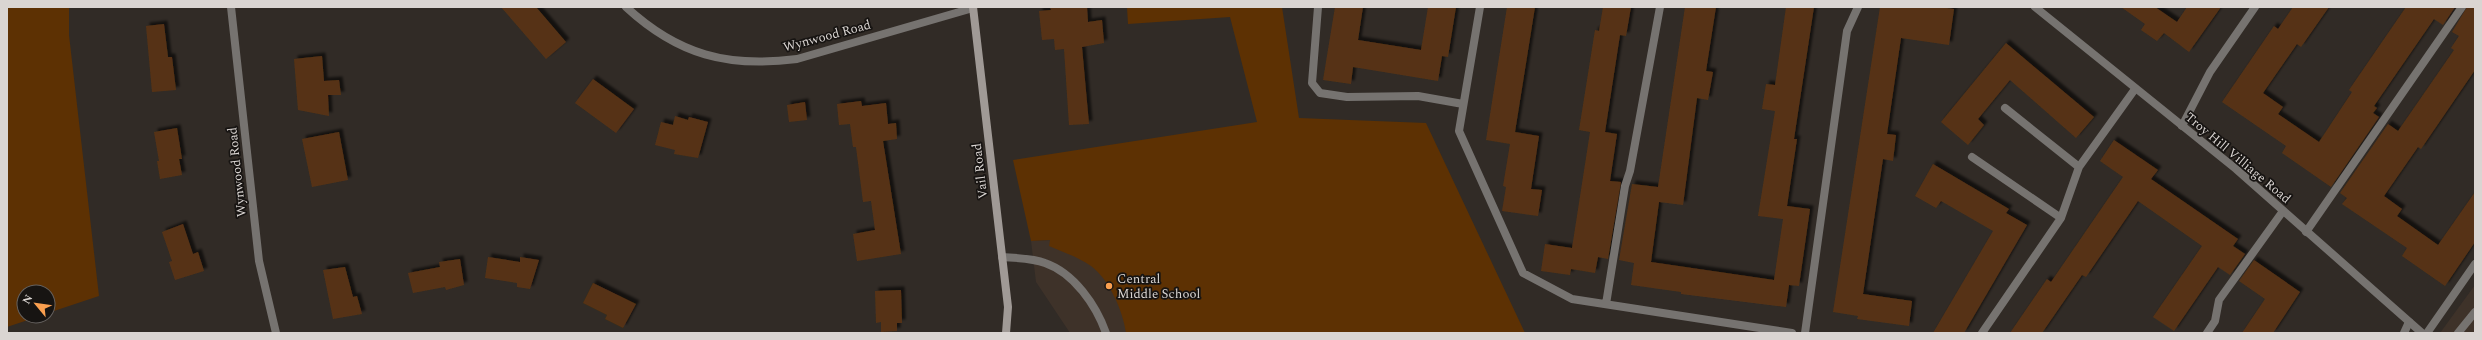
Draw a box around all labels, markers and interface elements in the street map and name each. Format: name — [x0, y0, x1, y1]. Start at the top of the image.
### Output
street label: Wynwood Road — [781, 15, 873, 57]
street label: Troy Hill Villiage Road — [2181, 108, 2295, 208]
street label: Wynwood Road — [222, 126, 252, 218]
street label: Vail Road — [967, 142, 993, 200]
place label: Central Middle School — [1117, 269, 1200, 304]
marker: Central Middle School — [1104, 281, 1114, 291]
north arrow — [16, 284, 56, 324]
text: N — [18, 291, 37, 307]

